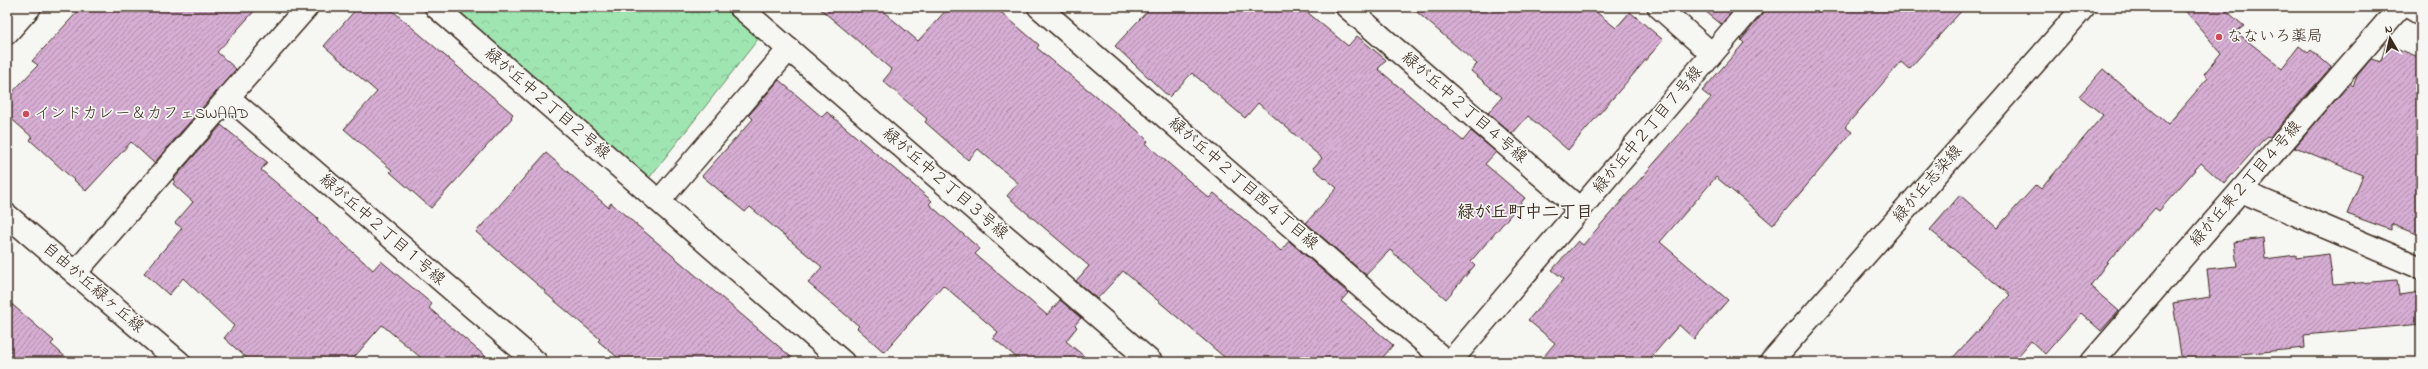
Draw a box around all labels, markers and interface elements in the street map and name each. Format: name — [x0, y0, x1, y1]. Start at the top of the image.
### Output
north arrow — [2370, 18, 2410, 58]
text: N — [2384, 21, 2394, 38]
place label: なないろ薬局 — [2227, 25, 2323, 49]
marker: なないろ薬局 — [2214, 32, 2224, 42]
street label: 緑が丘中２丁目２号線 — [479, 42, 615, 166]
street label: 緑が丘中２丁目４号線 — [1396, 46, 1532, 170]
street label: 緑が丘中２丁目７号線 — [1587, 61, 1709, 199]
place label: インドカレー＆カフェSWAAD — [34, 102, 249, 126]
marker: インドカレー＆カフェSWAAD — [21, 109, 31, 119]
street label: 緑が丘中２丁目西４丁目線 — [1163, 112, 1323, 256]
street label: 緑が丘東２丁目４号線 — [2184, 116, 2308, 252]
street label: 緑が丘中２丁目３号線 — [877, 122, 1013, 246]
street label: 緑が丘志染線 — [1887, 140, 1969, 228]
street label: 緑が丘中２丁目１号線 — [314, 168, 450, 292]
district label: 緑が丘町中二丁目 — [1457, 200, 1593, 225]
street label: 自由が丘緑ヶ丘線 — [37, 237, 149, 339]

